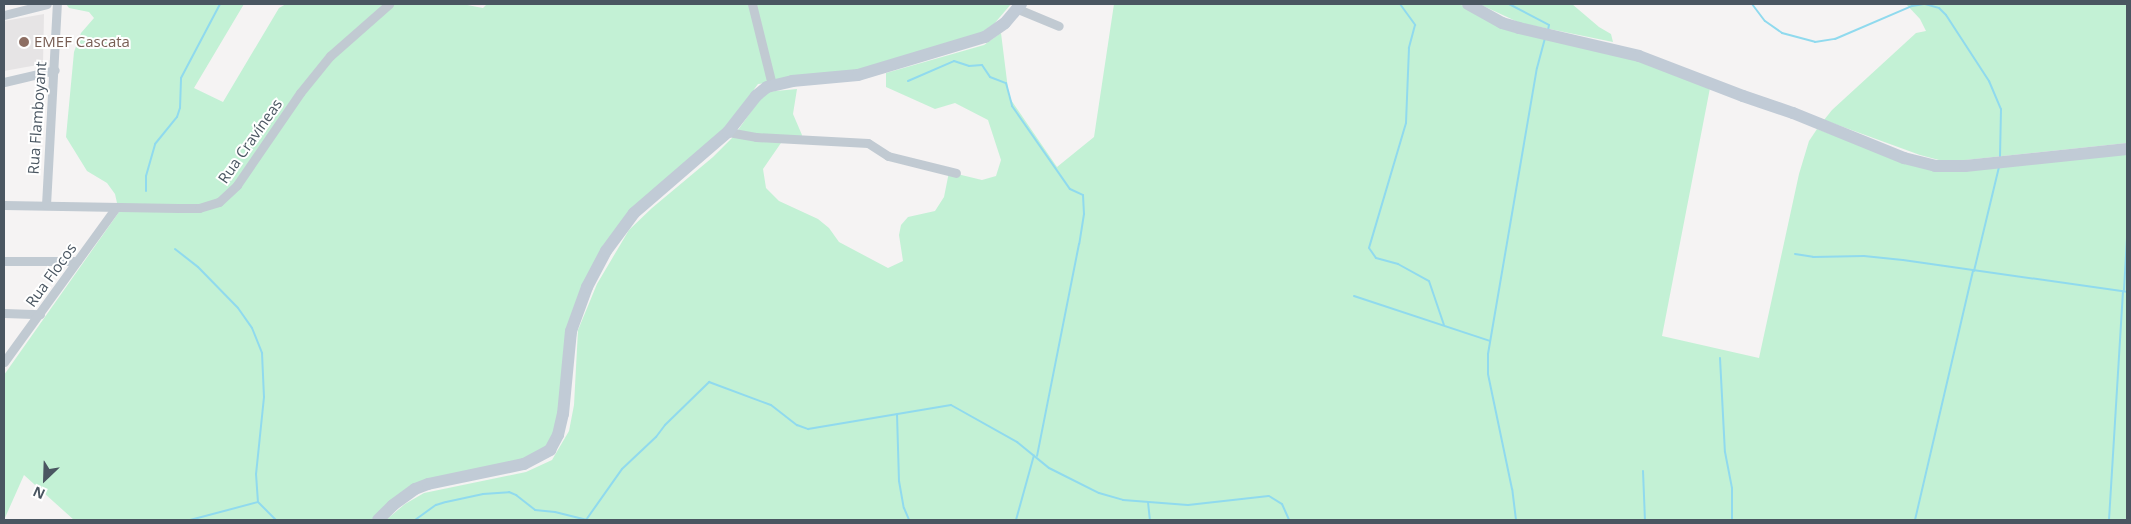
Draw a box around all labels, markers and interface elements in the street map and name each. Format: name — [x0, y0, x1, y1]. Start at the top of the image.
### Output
place label: EMEF Cascata — [34, 33, 130, 51]
marker: EMEF Cascata — [18, 36, 30, 48]
street label: Rua Flamboyant — [24, 61, 50, 175]
street label: Rua Cravíneas — [214, 95, 286, 187]
street label: Rua Flocos — [22, 240, 80, 310]
north arrow — [20, 454, 70, 504]
text: N — [30, 482, 48, 504]

